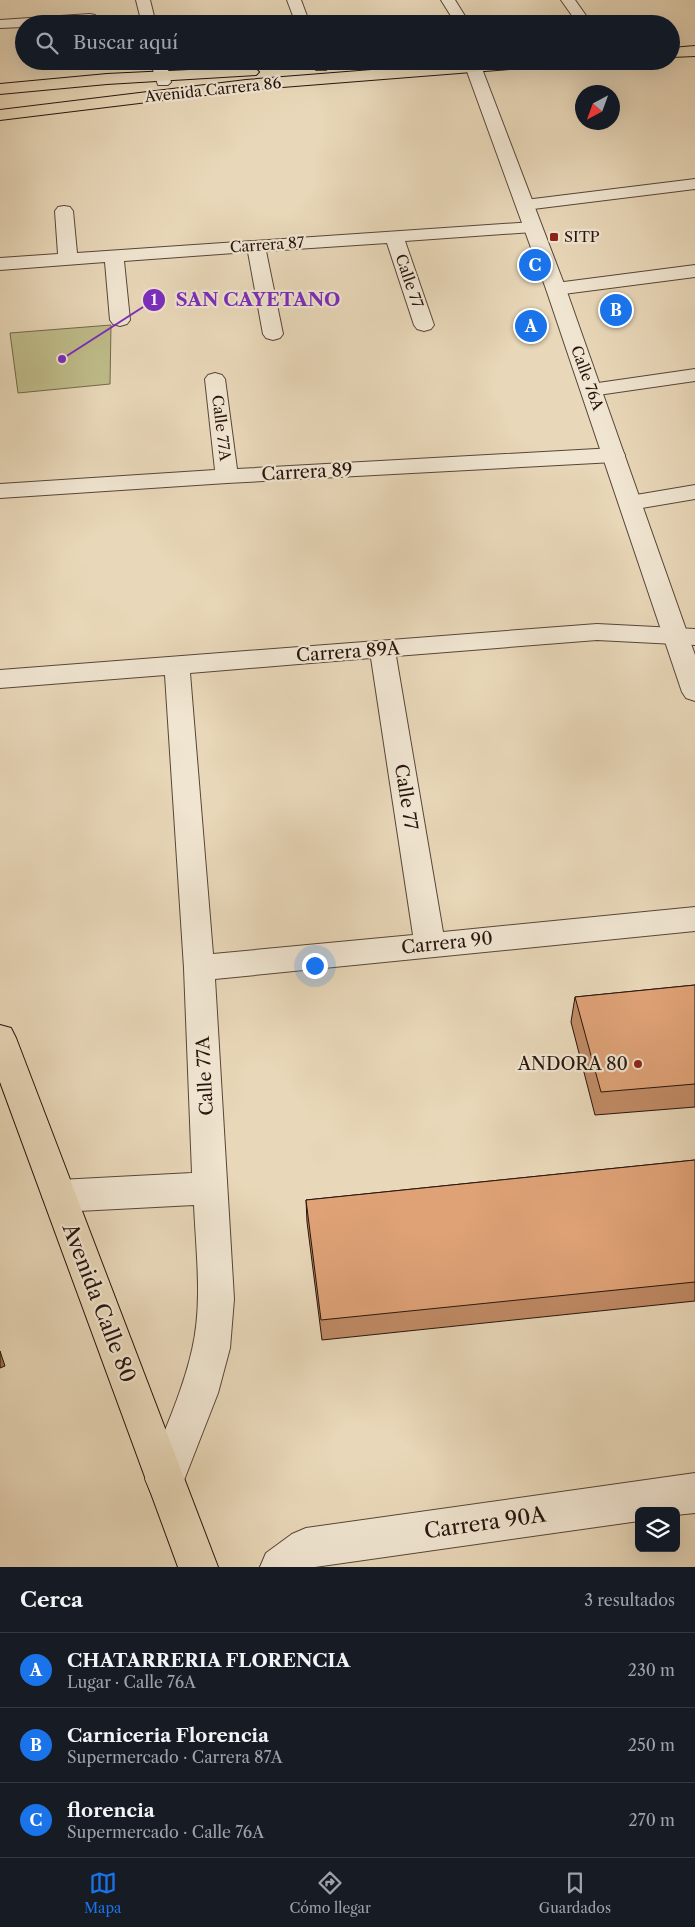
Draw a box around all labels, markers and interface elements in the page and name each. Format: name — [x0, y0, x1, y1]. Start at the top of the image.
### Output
search box — [15, 15, 680, 70]
icon: search — [33, 29, 61, 57]
text: Buscar aquí — [73, 31, 178, 54]
street label: Avenida Carrera 86 — [143, 73, 282, 106]
north arrow — [575, 85, 620, 130]
place label: SITP — [564, 227, 600, 246]
marker: SITP — [548, 231, 560, 243]
street label: Carrera 87 — [229, 232, 305, 257]
pin: C — [519, 246, 551, 284]
street label: Calle 77 — [391, 251, 428, 311]
callout: SAN CAYETANO — [141, 283, 351, 317]
text: SAN CAYETANO — [176, 288, 340, 311]
text: 1 — [151, 290, 158, 309]
pin: B — [600, 291, 632, 329]
pin: A — [515, 307, 547, 345]
street label: Calle 76A — [567, 343, 608, 414]
street label: Calle 77A — [208, 394, 235, 463]
street label: Carrera 89 — [261, 459, 353, 485]
street label: Carrera 89A — [295, 637, 401, 667]
street label: Calle 77 — [390, 762, 422, 832]
street label: Carrera 90 — [400, 927, 494, 959]
your location — [302, 953, 328, 979]
street label: Calle 77A — [192, 1035, 218, 1116]
place label: ANDORA 80 — [517, 1053, 628, 1075]
marker: ANDORA 80 — [632, 1058, 644, 1070]
street label: Avenida Calle 80 — [57, 1219, 141, 1386]
street label: Carrera 90A — [423, 1502, 548, 1543]
map controls — [635, 1507, 680, 1552]
button: layers — [635, 1507, 680, 1552]
text: Cerca — [20, 1587, 83, 1612]
text: 3 resultados — [584, 1590, 675, 1610]
text: CHATARRERIA FLORENCIA — [67, 1649, 350, 1672]
text: A — [30, 1660, 42, 1680]
text: 230 m — [628, 1660, 675, 1680]
text: Lugar · Calle 76A — [67, 1672, 196, 1692]
text: Carniceria Florencia — [67, 1724, 269, 1747]
text: B — [30, 1735, 42, 1755]
text: 250 m — [628, 1735, 675, 1755]
text: Supermercado · Carrera 87A — [67, 1747, 283, 1767]
text: florencia — [67, 1799, 155, 1822]
text: C — [30, 1810, 42, 1830]
text: 270 m — [629, 1810, 675, 1830]
text: Supermercado · Calle 76A — [67, 1822, 264, 1842]
tab: Mapa — [84, 1869, 121, 1917]
tab: Cómo llegar — [289, 1869, 371, 1917]
tab: Guardados — [539, 1869, 611, 1917]

